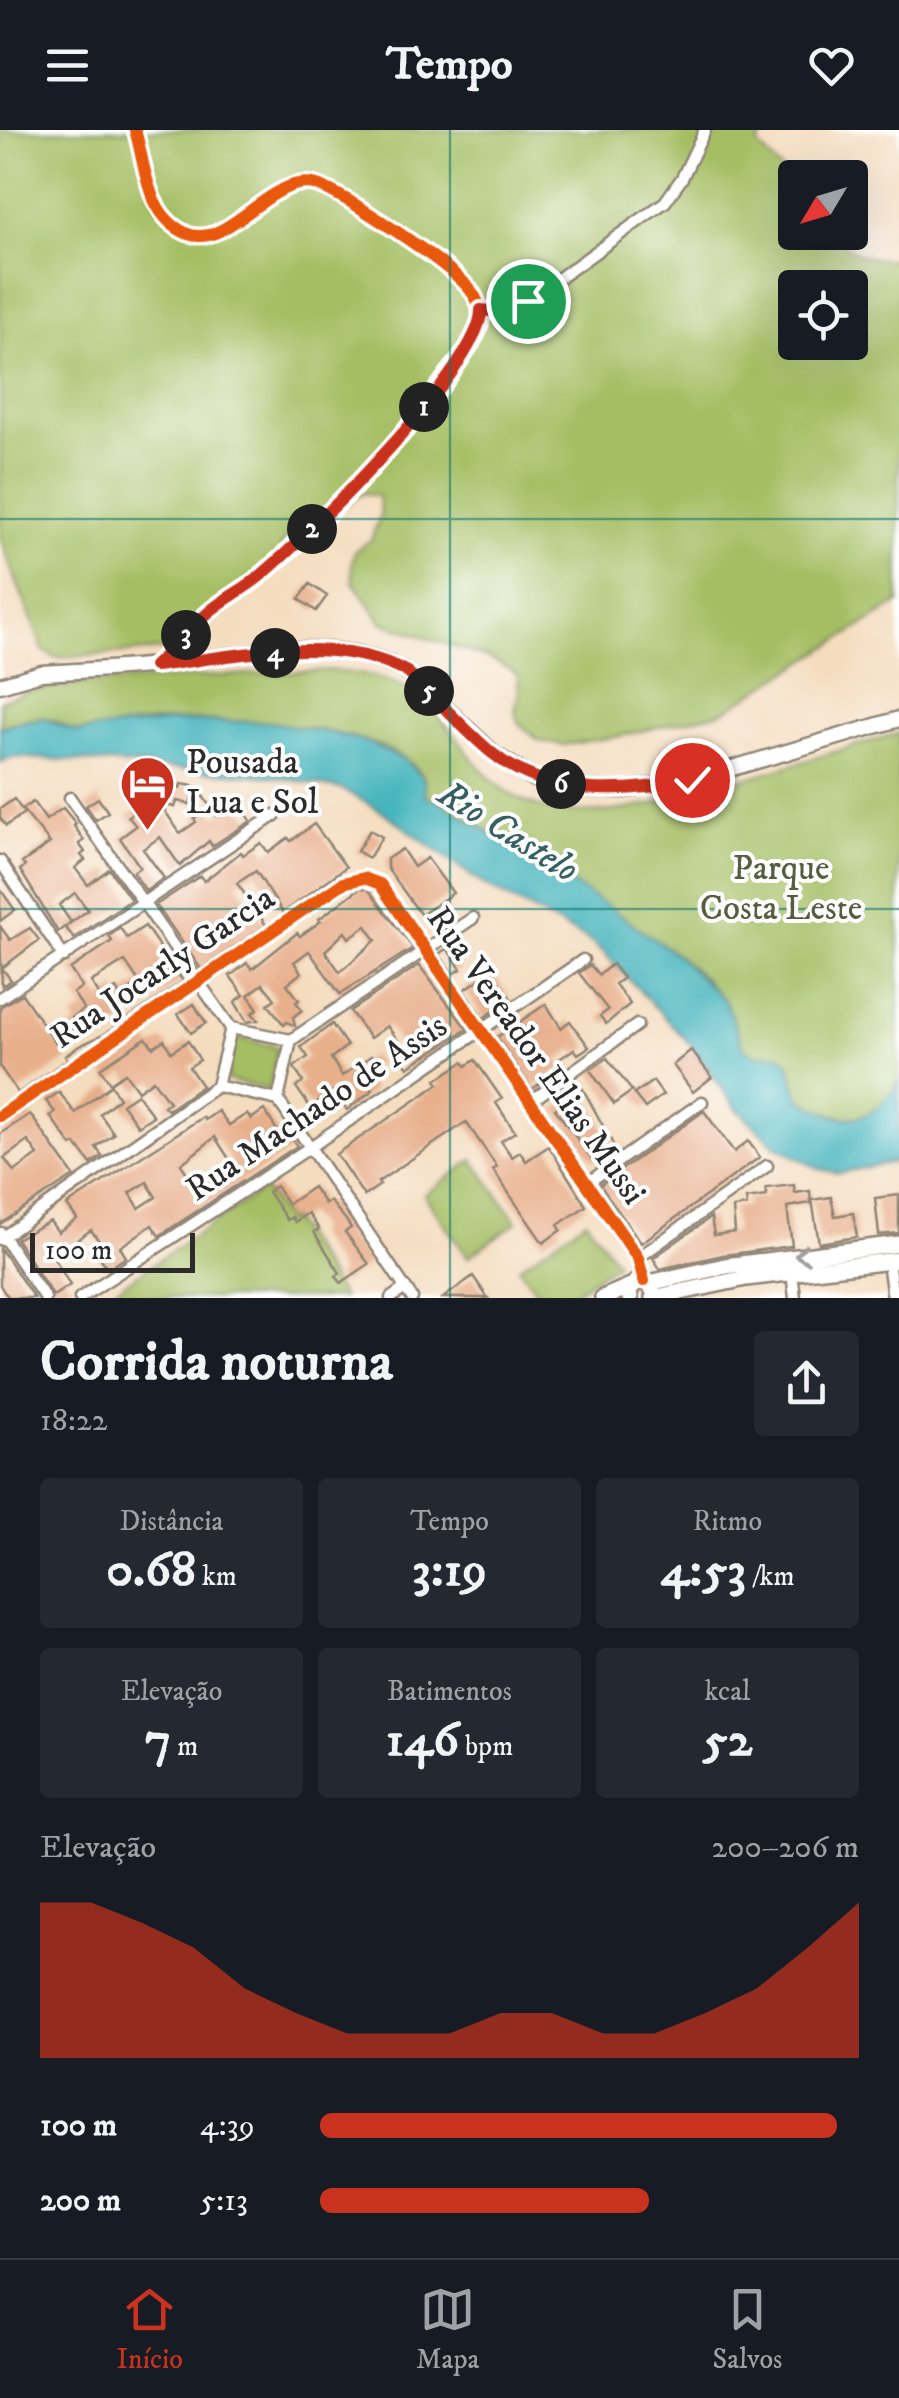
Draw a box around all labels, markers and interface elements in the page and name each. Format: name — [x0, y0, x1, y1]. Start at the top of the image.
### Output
text: Tempo — [386, 37, 513, 93]
icon: menu — [40, 38, 95, 93]
icon: heart — [804, 38, 859, 93]
north arrow — [778, 160, 868, 250]
map controls — [778, 160, 868, 360]
pin — [486, 259, 571, 344]
button: locate — [778, 270, 868, 360]
icon: arrive — [501, 274, 556, 329]
pin: 1 — [399, 382, 449, 432]
text: 1 — [419, 389, 429, 424]
pin: 2 — [287, 504, 337, 554]
text: 2 — [305, 511, 319, 546]
pin: 3 — [161, 610, 211, 660]
text: 3 — [181, 617, 191, 652]
pin: 4 — [250, 628, 300, 678]
text: 4 — [267, 635, 283, 670]
pin: 5 — [404, 666, 454, 716]
text: 5 — [422, 673, 436, 708]
pin — [650, 738, 735, 823]
place label: Pousada Lua e Sol — [186, 741, 319, 825]
hotel icon: Pousada Lua e Sol — [117, 753, 177, 832]
icon: check — [665, 753, 720, 808]
pin: 6 — [536, 759, 586, 809]
text: 6 — [554, 766, 568, 801]
water label: Rio Castelo — [428, 769, 587, 894]
park label: Parque Costa Leste — [700, 847, 862, 931]
street label: Rua Jocarly Garcia — [42, 877, 284, 1059]
street label: Rua Vereador Elias Mussi — [417, 898, 655, 1214]
street label: Rua Machado de Assis — [178, 1004, 456, 1212]
scale bar — [30, 1228, 195, 1272]
text: 100 m — [45, 1233, 112, 1268]
one-way arrow — [794, 1244, 810, 1265]
text: Corrida noturna — [40, 1329, 393, 1398]
button: share — [754, 1331, 859, 1436]
text: 18:22 — [40, 1401, 108, 1441]
text: Distância — [119, 1504, 224, 1539]
text: Tempo — [410, 1504, 489, 1539]
text: Ritmo — [693, 1504, 762, 1539]
text: 0.68 — [106, 1539, 196, 1602]
text: 3:19 — [412, 1539, 487, 1602]
text: 4:53 — [661, 1539, 746, 1602]
text: km — [196, 1559, 237, 1594]
text: /km — [746, 1559, 794, 1594]
text: Elevação — [121, 1674, 222, 1709]
text: Batimentos — [387, 1674, 512, 1709]
text: kcal — [705, 1674, 750, 1709]
text: 7 — [145, 1709, 171, 1772]
text: 146 — [386, 1709, 459, 1772]
text: 52 — [703, 1709, 752, 1772]
text: m — [171, 1729, 198, 1764]
text: bpm — [459, 1729, 513, 1764]
text: Elevação — [40, 1828, 156, 1868]
text: 200–206 m — [712, 1828, 859, 1868]
text: 100 m — [40, 2106, 117, 2146]
text: 4:39 — [200, 2106, 255, 2146]
text: 200 m — [40, 2181, 121, 2221]
text: 5:13 — [200, 2181, 248, 2221]
tab: Início — [117, 2282, 183, 2377]
tab: Mapa — [416, 2282, 479, 2377]
tab: Salvos — [712, 2282, 782, 2377]

